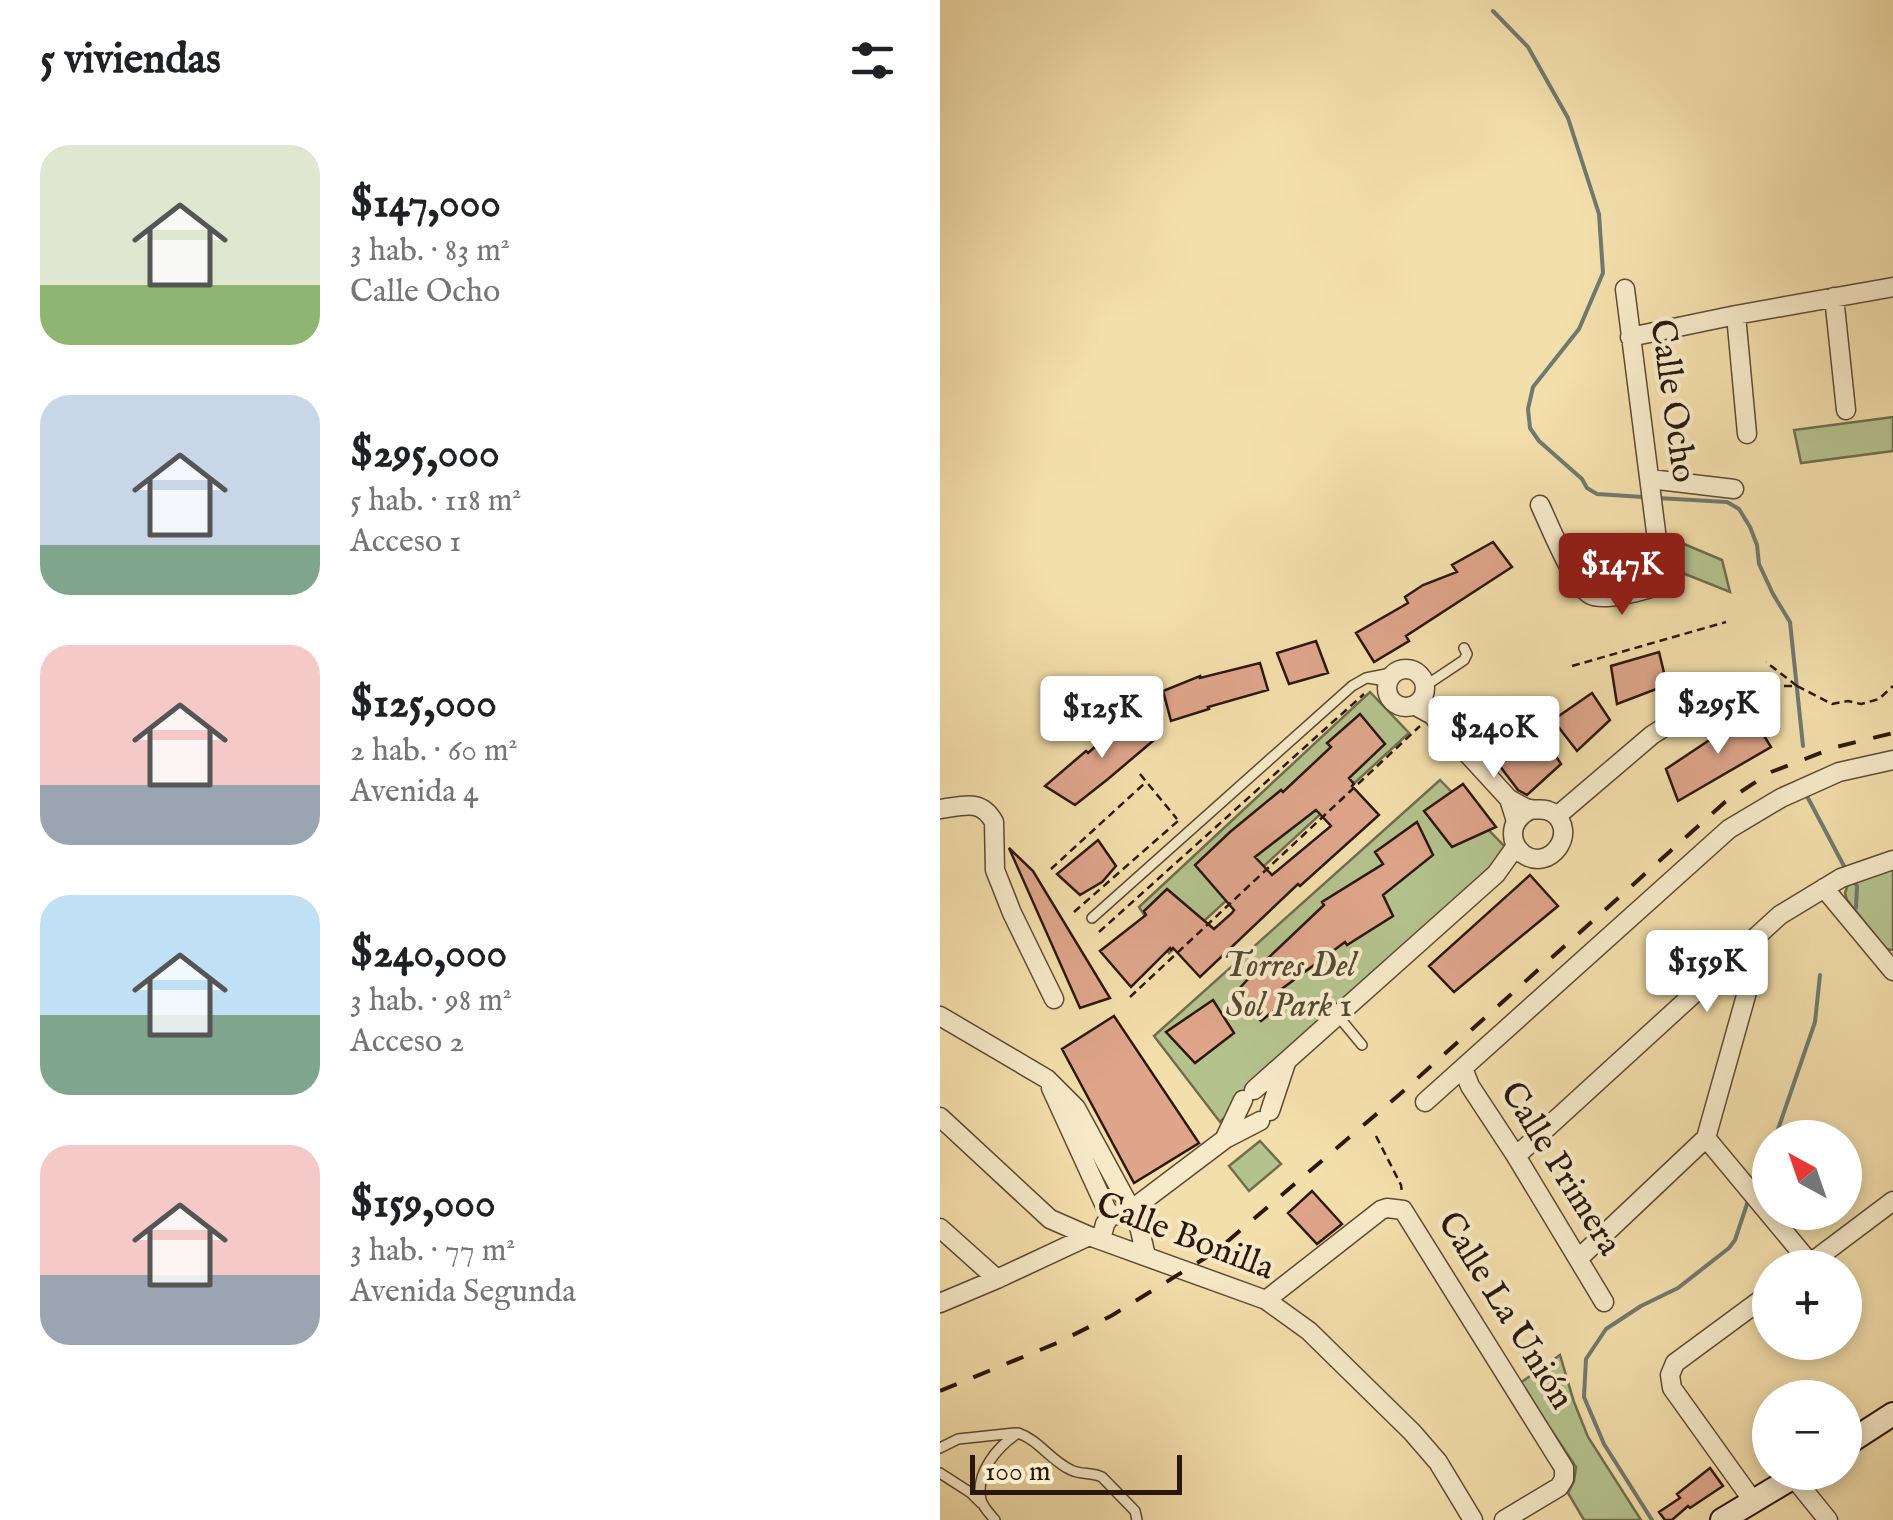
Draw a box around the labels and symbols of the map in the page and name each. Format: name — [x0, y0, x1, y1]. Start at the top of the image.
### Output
street label: Calle Ocho — [1638, 317, 1706, 485]
pin: $147K — [1552, 533, 1692, 618]
pin: $295K — [1648, 672, 1788, 757]
pin: $125K — [1032, 676, 1172, 761]
pin: $240K — [1424, 696, 1564, 781]
pin: $159K — [1637, 930, 1777, 1015]
park label: Torres Del Sol Park 1 — [1222, 944, 1359, 1029]
street label: Calle Primera — [1489, 1074, 1632, 1265]
north arrow — [1752, 1120, 1862, 1230]
street label: Calle Bonilla — [1090, 1182, 1281, 1292]
street label: Calle La Unión — [1426, 1204, 1584, 1418]
scale bar — [970, 1450, 1182, 1494]

